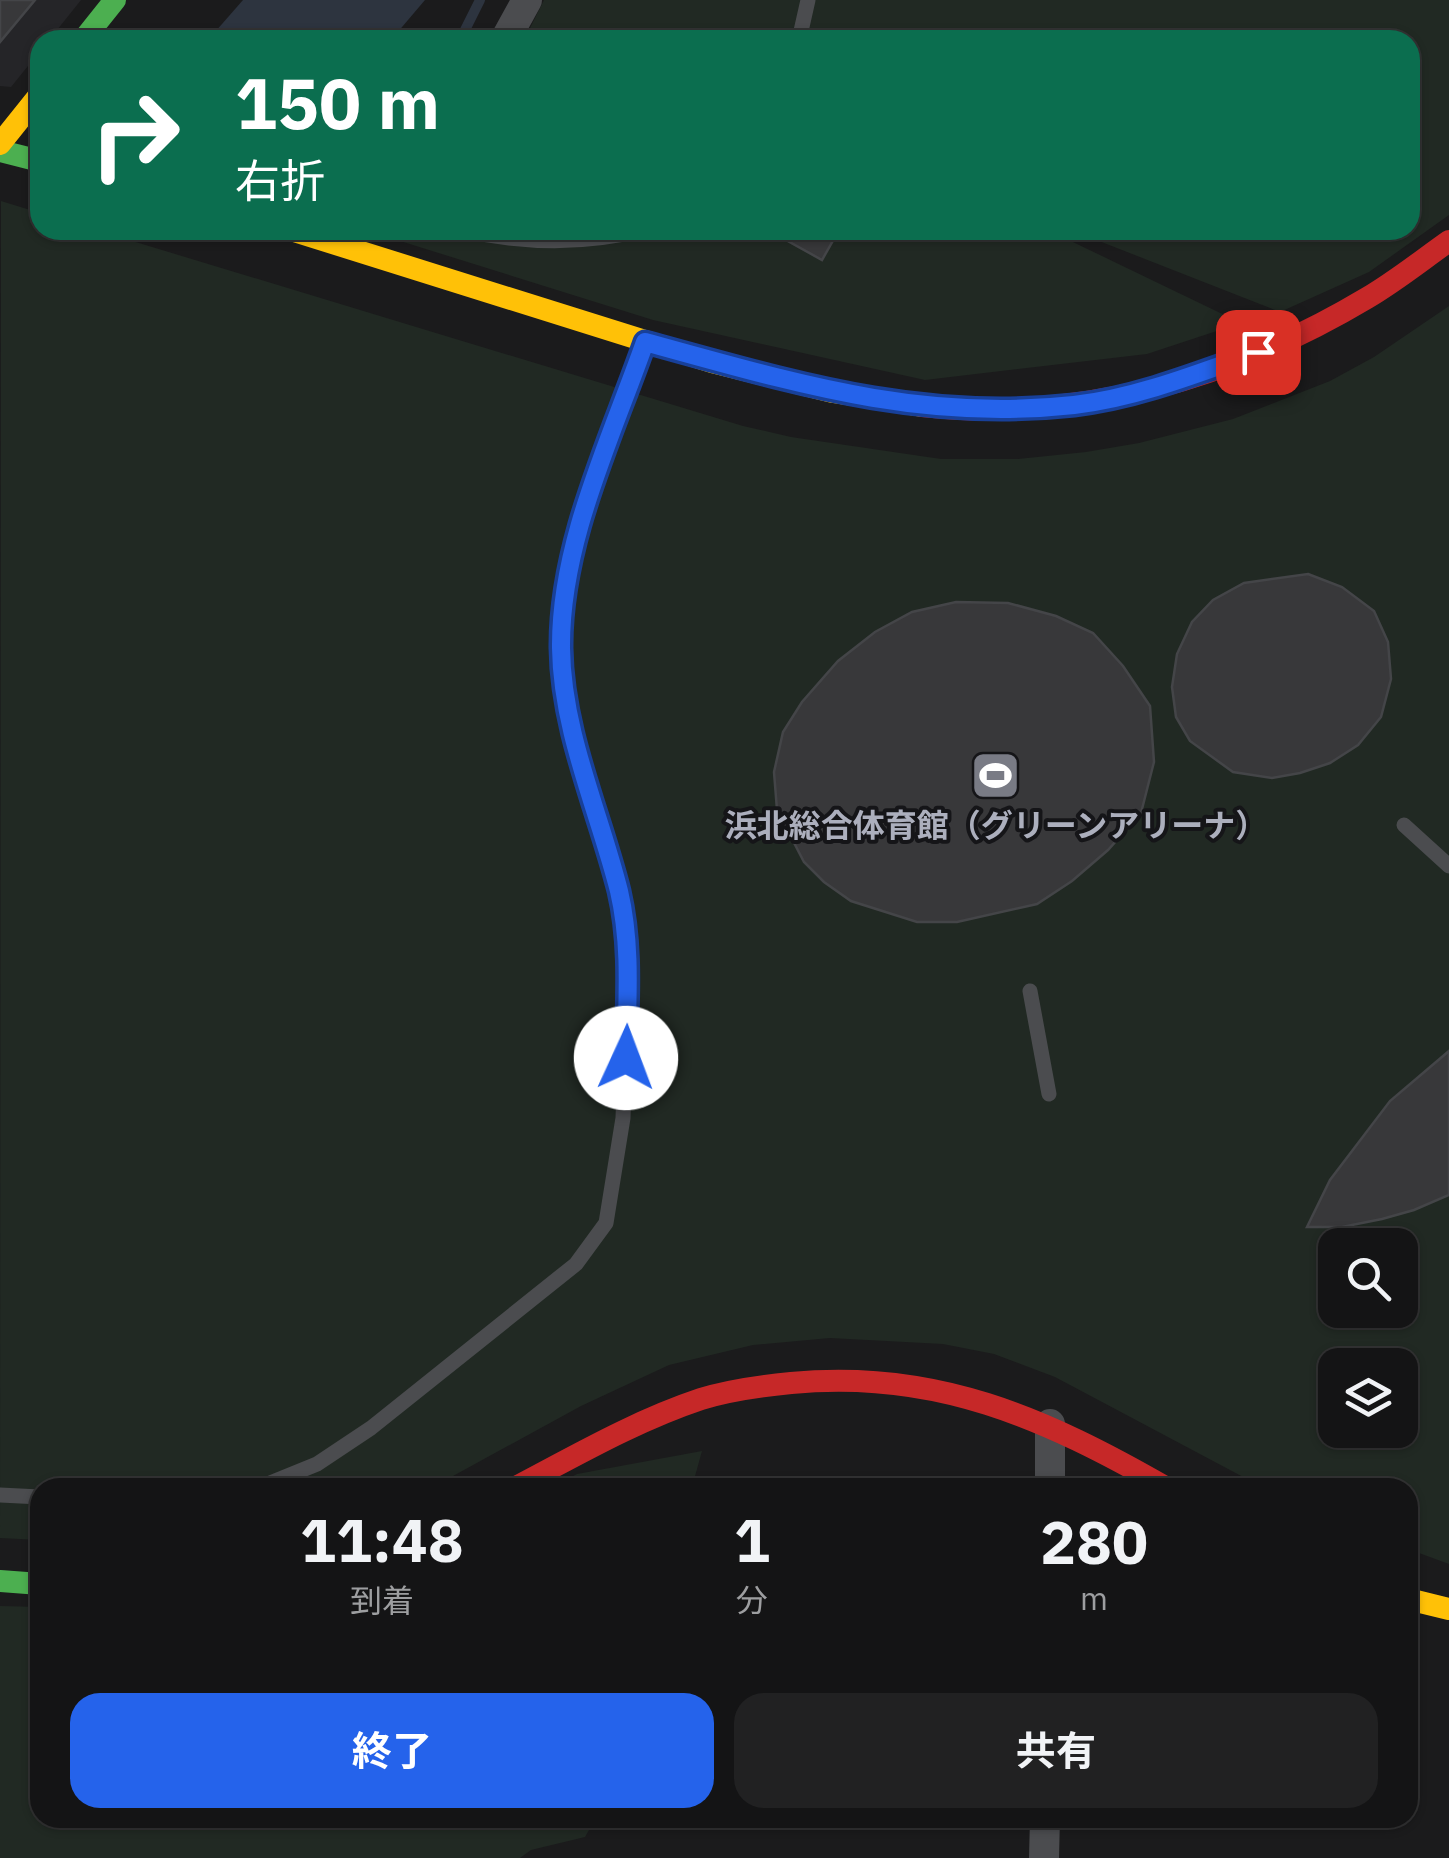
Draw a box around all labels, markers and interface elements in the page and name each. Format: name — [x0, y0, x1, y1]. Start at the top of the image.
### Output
text: 150 m — [235, 57, 440, 148]
icon: right — [70, 70, 200, 200]
text: 右折 — [235, 151, 325, 209]
pin — [1216, 310, 1301, 395]
icon: arrive — [1231, 325, 1286, 380]
sports icon: 浜北総合体育館（グリーンアリーナ） — [970, 749, 1022, 801]
place label: 浜北総合体育館（グリーンアリーナ） — [725, 804, 1267, 846]
position arrow — [574, 1006, 678, 1110]
map controls — [1318, 1228, 1418, 1448]
button: search — [1318, 1228, 1418, 1328]
button: layers — [1318, 1348, 1418, 1448]
text: 11:48 — [300, 1500, 464, 1579]
text: 1 — [734, 1500, 770, 1579]
text: 280 — [1040, 1502, 1148, 1581]
text: m — [1080, 1577, 1108, 1619]
text: 到着 — [350, 1579, 414, 1621]
text: 分 — [736, 1579, 768, 1621]
button: 終了 — [70, 1693, 714, 1808]
button: 共有 — [734, 1693, 1378, 1808]

